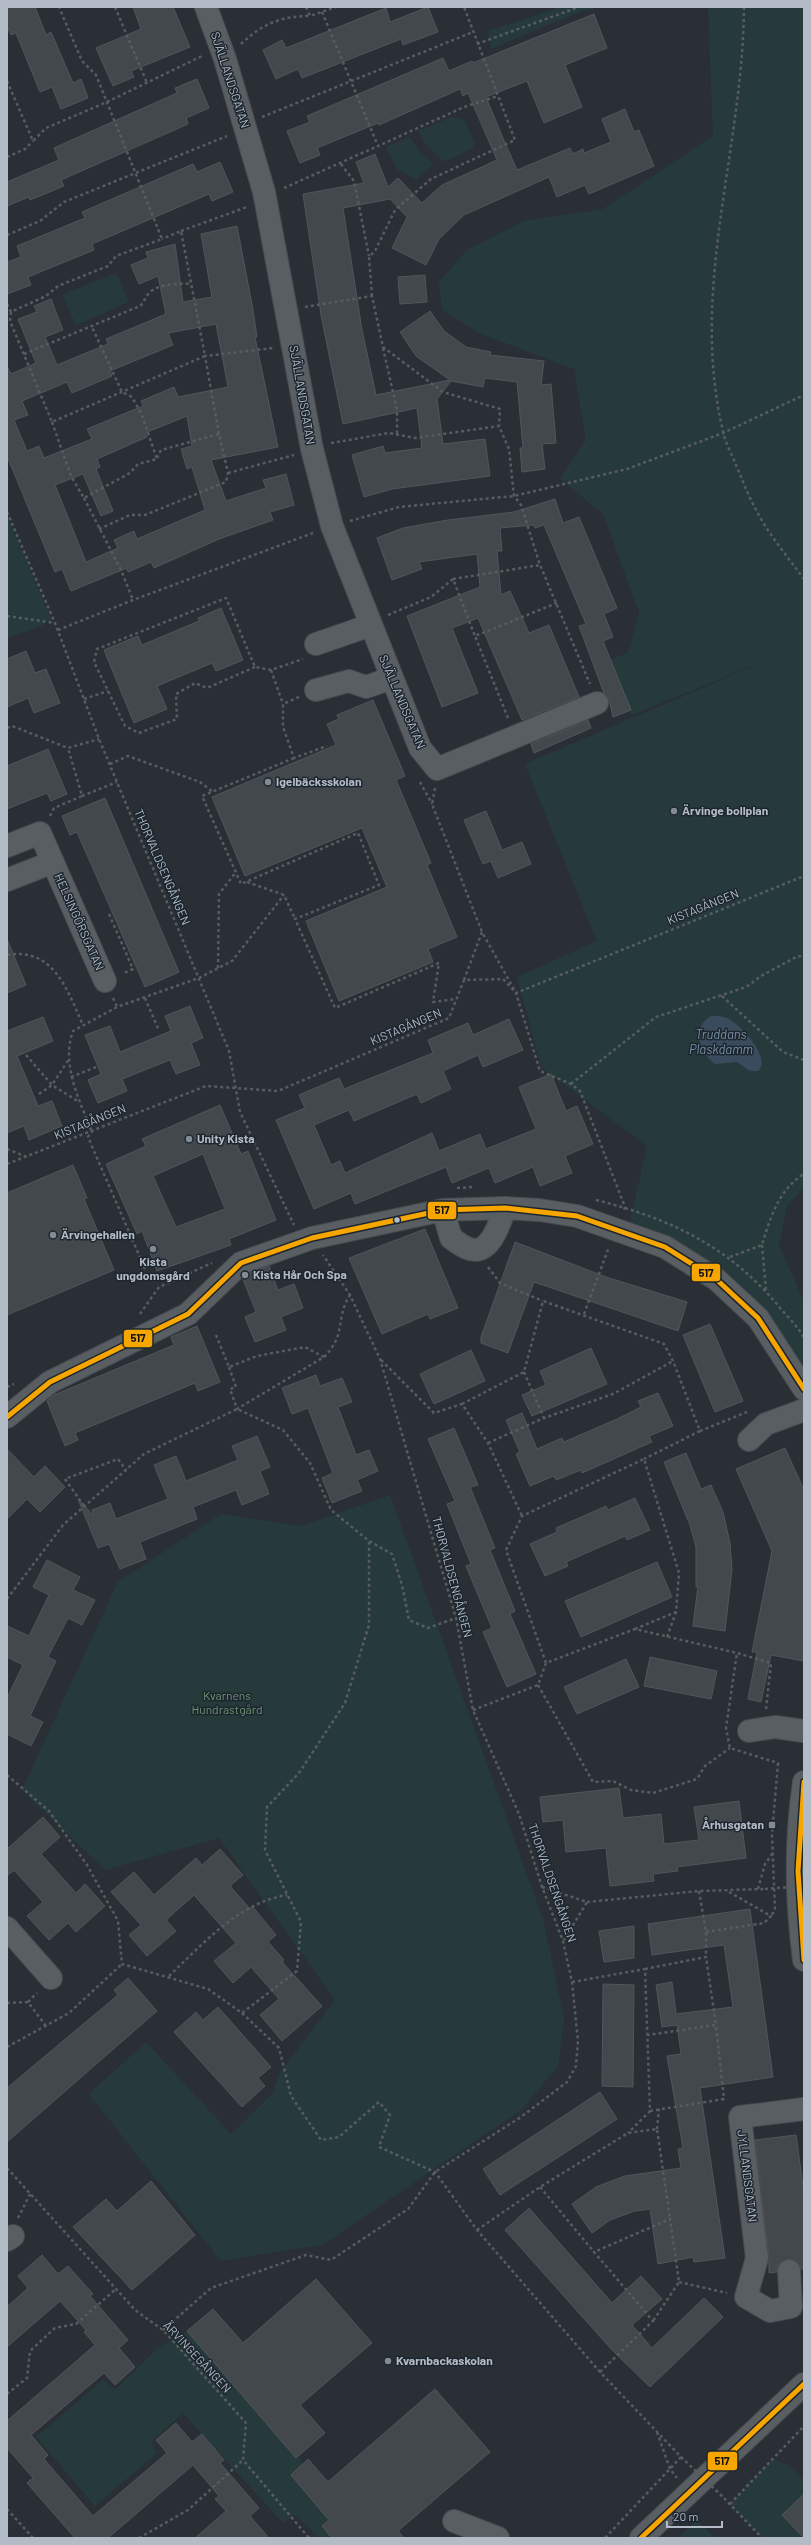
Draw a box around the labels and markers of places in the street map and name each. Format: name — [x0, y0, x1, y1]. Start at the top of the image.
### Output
place label: Igelbäcksskolan — [276, 774, 361, 788]
marker: Igelbäcksskolan — [263, 777, 273, 787]
place label: Ärvinge bollplan — [682, 803, 768, 817]
marker: Ärvinge bollplan — [669, 806, 679, 816]
place label: Unity Kista — [197, 1131, 255, 1145]
marker: Unity Kista — [184, 1134, 194, 1144]
unlabelled marker — [392, 1215, 402, 1225]
place label: Ärvingehallen — [61, 1227, 135, 1241]
marker: Ärvingehallen — [48, 1230, 58, 1240]
marker: Kista ungdomsgård — [148, 1244, 158, 1254]
place label: Kista ungdomsgård — [116, 1254, 190, 1282]
place label: Kista Hår Och Spa — [253, 1267, 347, 1281]
marker: Kista Hår Och Spa — [240, 1270, 250, 1280]
place label: Århusgatan — [702, 1817, 764, 1831]
marker: Århusgatan — [767, 1820, 777, 1830]
place label: Kvarnbackaskolan — [396, 2353, 493, 2367]
marker: Kvarnbackaskolan — [383, 2356, 393, 2366]

